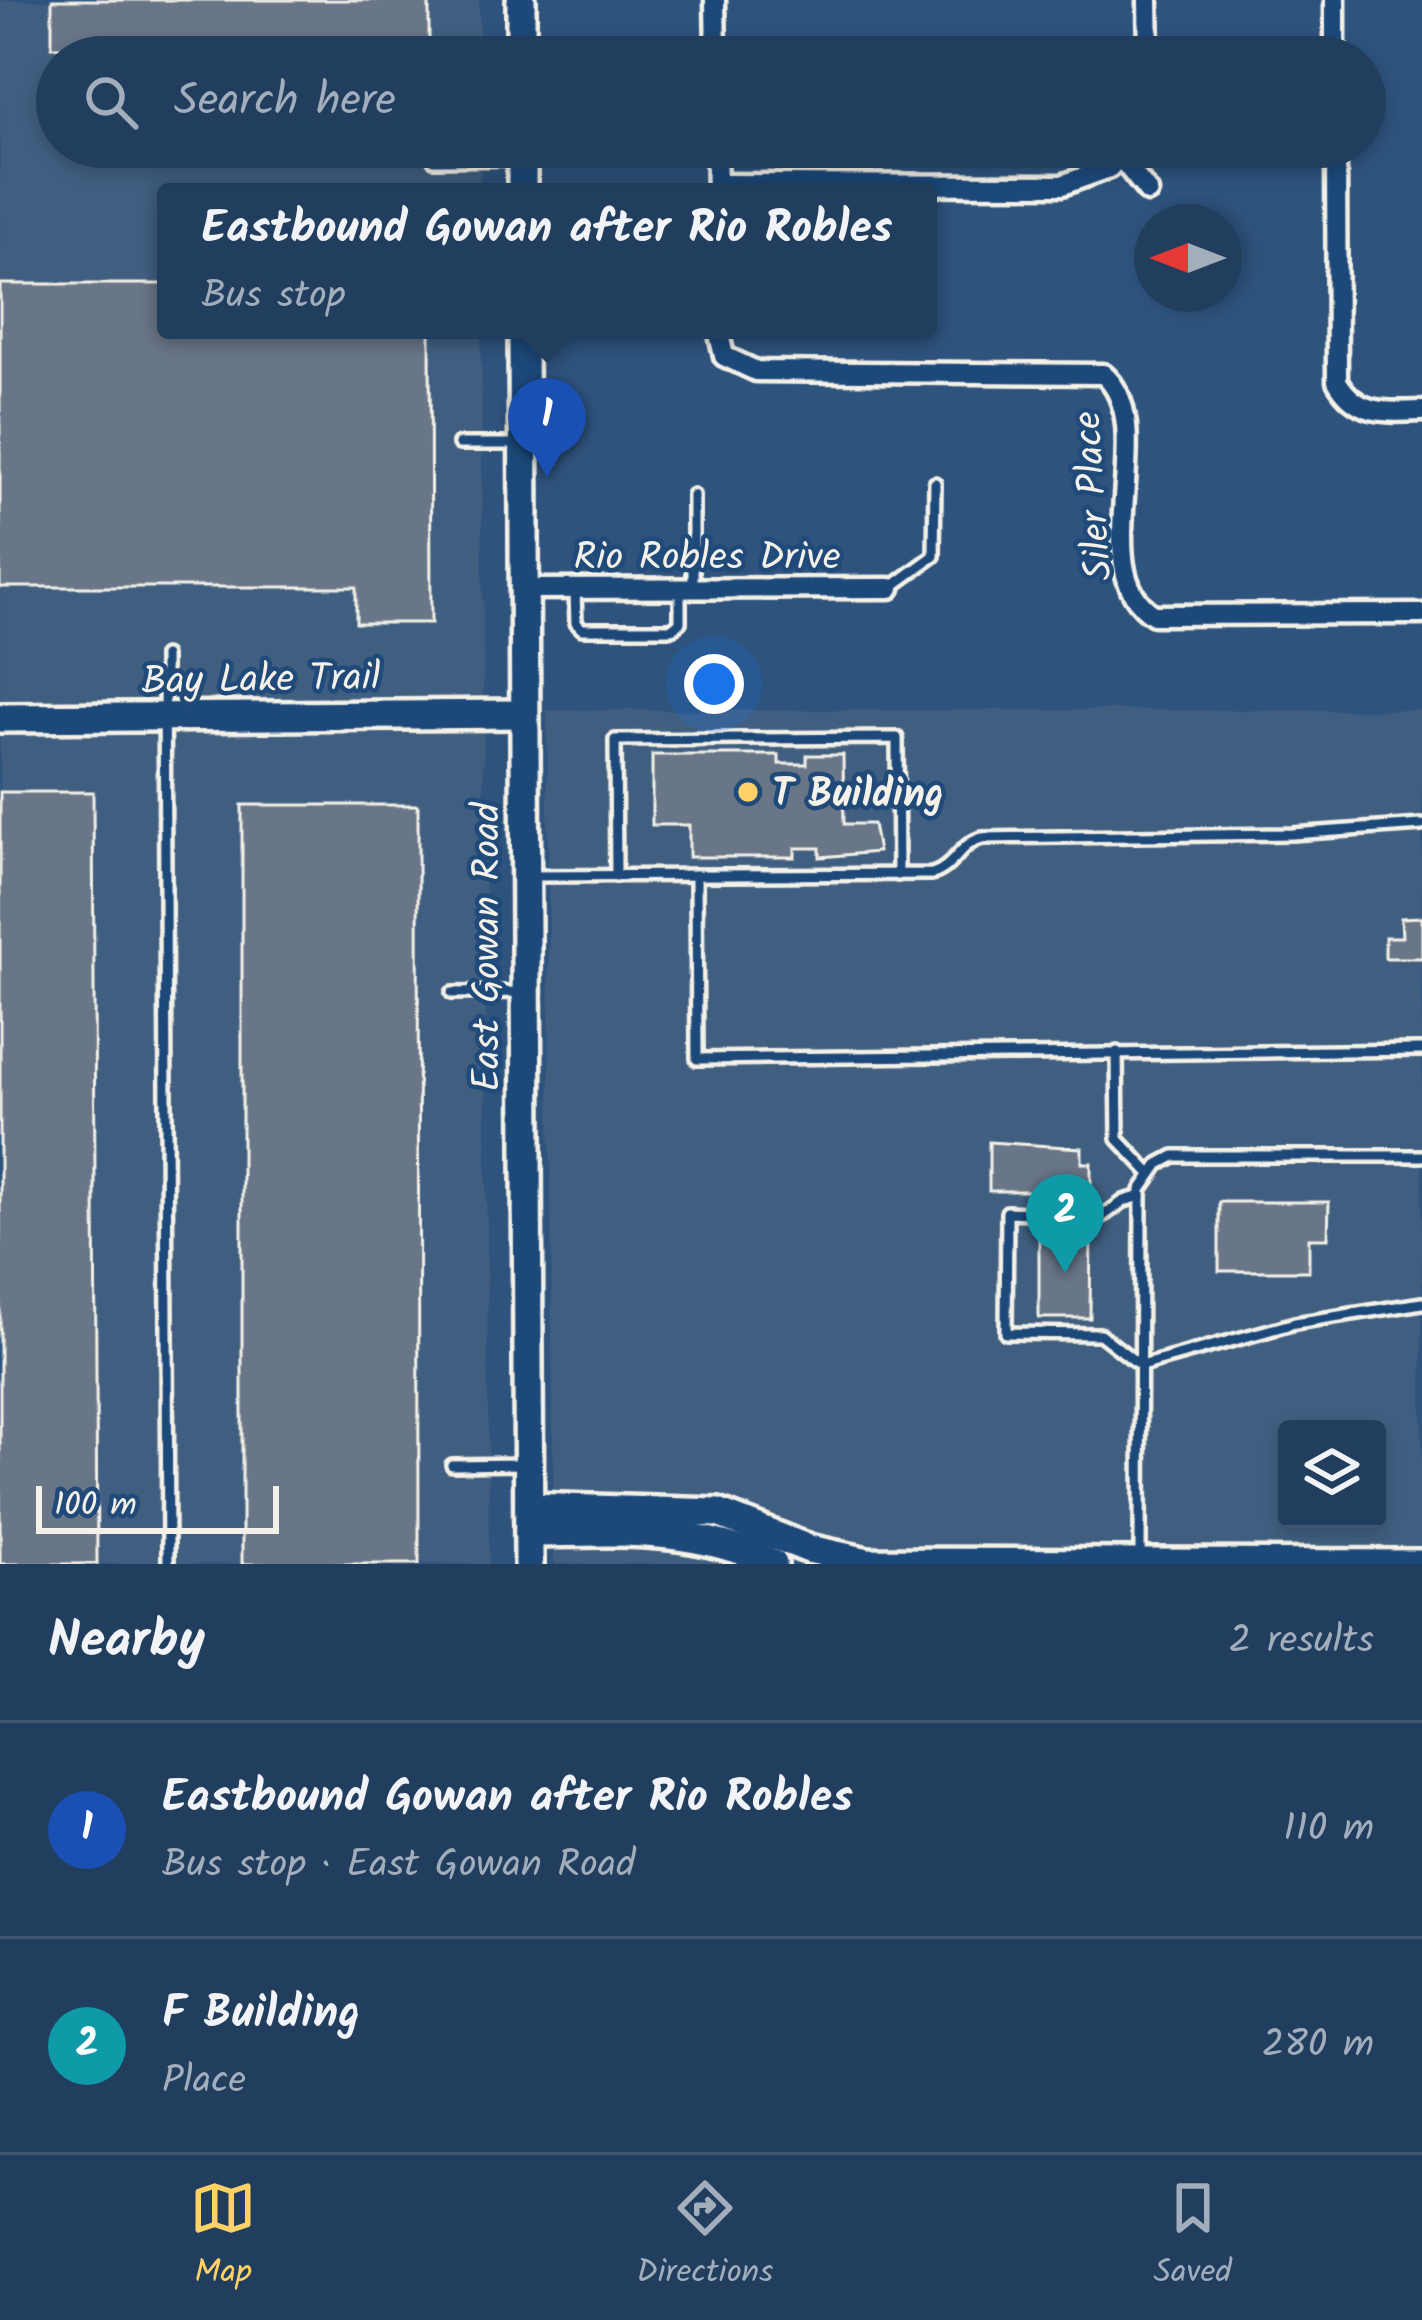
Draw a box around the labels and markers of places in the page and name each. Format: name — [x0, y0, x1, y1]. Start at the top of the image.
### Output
pin: 1 — [508, 378, 586, 477]
place label: T Building — [772, 765, 944, 827]
marker: T Building — [735, 779, 761, 805]
pin: 2 — [1026, 1174, 1104, 1273]

